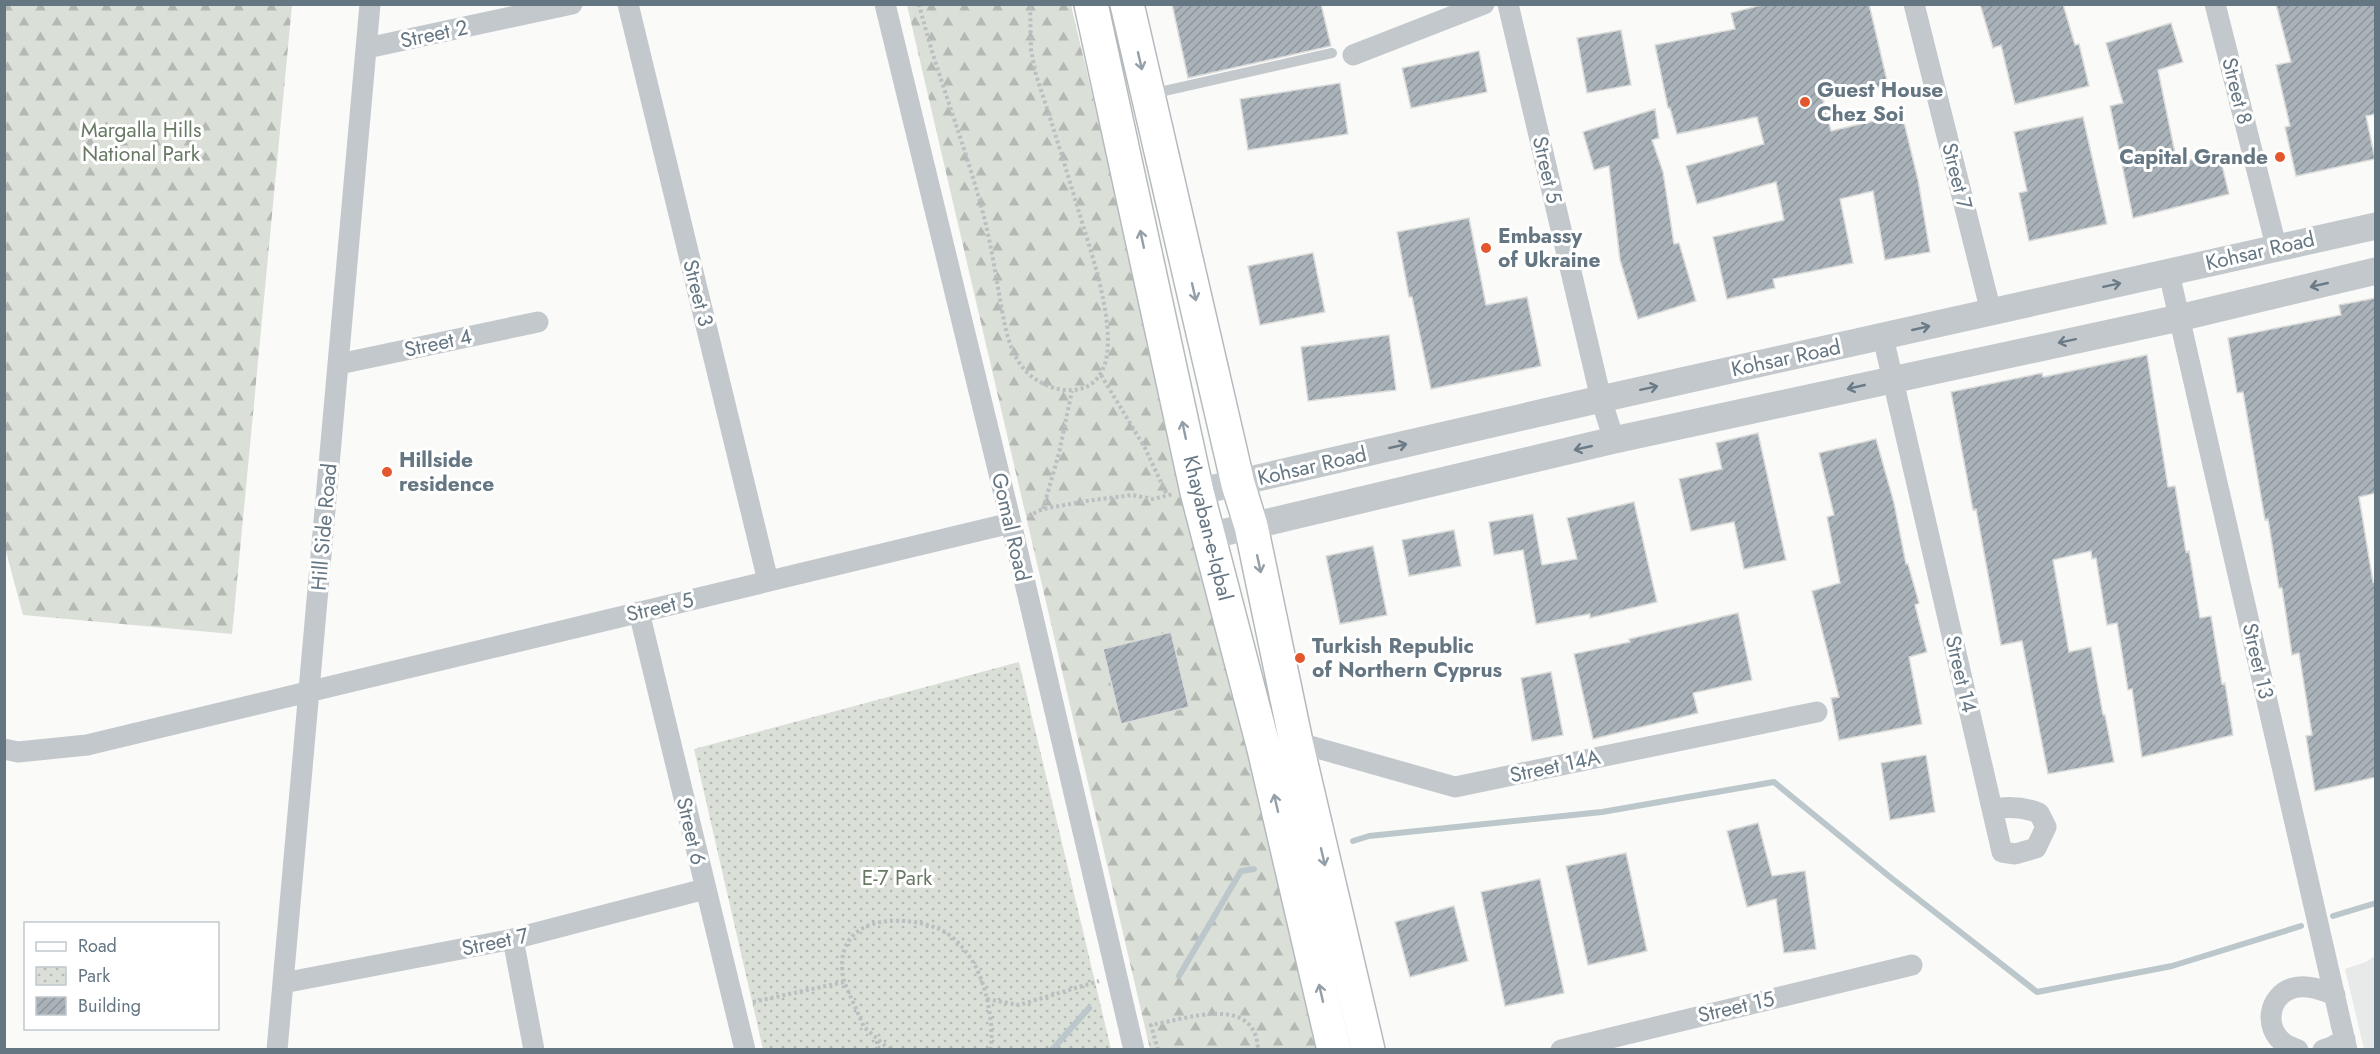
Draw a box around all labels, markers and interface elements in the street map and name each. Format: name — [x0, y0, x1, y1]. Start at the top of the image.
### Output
street label: Street 2 — [397, 12, 471, 56]
one-way arrow — [1135, 52, 1147, 71]
street label: Street 8 — [2214, 54, 2260, 128]
place label: Guest House Chez Soi — [1817, 75, 1943, 129]
marker: Guest House Chez Soi — [1798, 95, 1812, 109]
park label: Margalla Hills National Park — [81, 115, 201, 169]
street label: Street 5 — [1525, 133, 1569, 207]
street label: Street 7 — [1934, 140, 1980, 212]
place label: Capital Grande — [2119, 142, 2268, 172]
marker: Capital Grande — [2273, 150, 2287, 164]
place label: Embassy of Ukraine — [1498, 221, 1601, 275]
street label: Kohsar Road — [2203, 224, 2317, 278]
one-way arrow — [1136, 230, 1148, 249]
marker: Embassy of Ukraine — [1479, 241, 1493, 255]
street label: Street 3 — [675, 256, 721, 330]
one-way arrow — [2102, 279, 2121, 291]
one-way arrow — [2309, 279, 2328, 291]
one-way arrow — [1188, 283, 1200, 302]
street label: Street 4 — [401, 321, 475, 365]
one-way arrow — [1912, 322, 1931, 334]
street label: Kohsar Road — [1729, 332, 1843, 384]
one-way arrow — [2058, 336, 2077, 348]
one-way arrow — [1846, 381, 1865, 393]
one-way arrow — [1639, 382, 1658, 393]
one-way arrow — [1178, 421, 1189, 440]
street label: Kohsar Road — [1255, 439, 1369, 493]
one-way arrow — [1388, 440, 1407, 452]
one-way arrow — [1574, 442, 1593, 454]
place label: Hillside residence — [399, 445, 494, 499]
street label: Khayaban-e-Iqbal — [1175, 452, 1241, 604]
street label: Hill Side Road — [303, 462, 345, 592]
marker: Hillside residence — [380, 465, 394, 479]
street label: Gomal Road — [984, 470, 1038, 584]
one-way arrow — [1254, 553, 1265, 573]
street label: Street 5 — [623, 585, 697, 629]
street label: Street 13 — [2235, 620, 2281, 702]
place label: Turkish Republic of Northern Cyprus — [1312, 631, 1503, 685]
street label: Street 14 — [1938, 633, 1984, 715]
marker: Turkish Republic of Northern Cyprus — [1293, 651, 1307, 665]
street label: Street 14A — [1507, 742, 1603, 790]
one-way arrow — [1270, 793, 1282, 812]
street label: Street 6 — [669, 794, 713, 868]
one-way arrow — [1318, 846, 1329, 866]
park label: E-7 Park — [862, 863, 933, 893]
street label: Street 7 — [459, 920, 531, 964]
legend — [24, 922, 219, 1030]
text: Road — [78, 933, 117, 959]
text: Park — [78, 963, 110, 989]
one-way arrow — [1314, 983, 1326, 1002]
street label: Street 15 — [1695, 984, 1777, 1030]
text: Building — [78, 993, 141, 1019]

